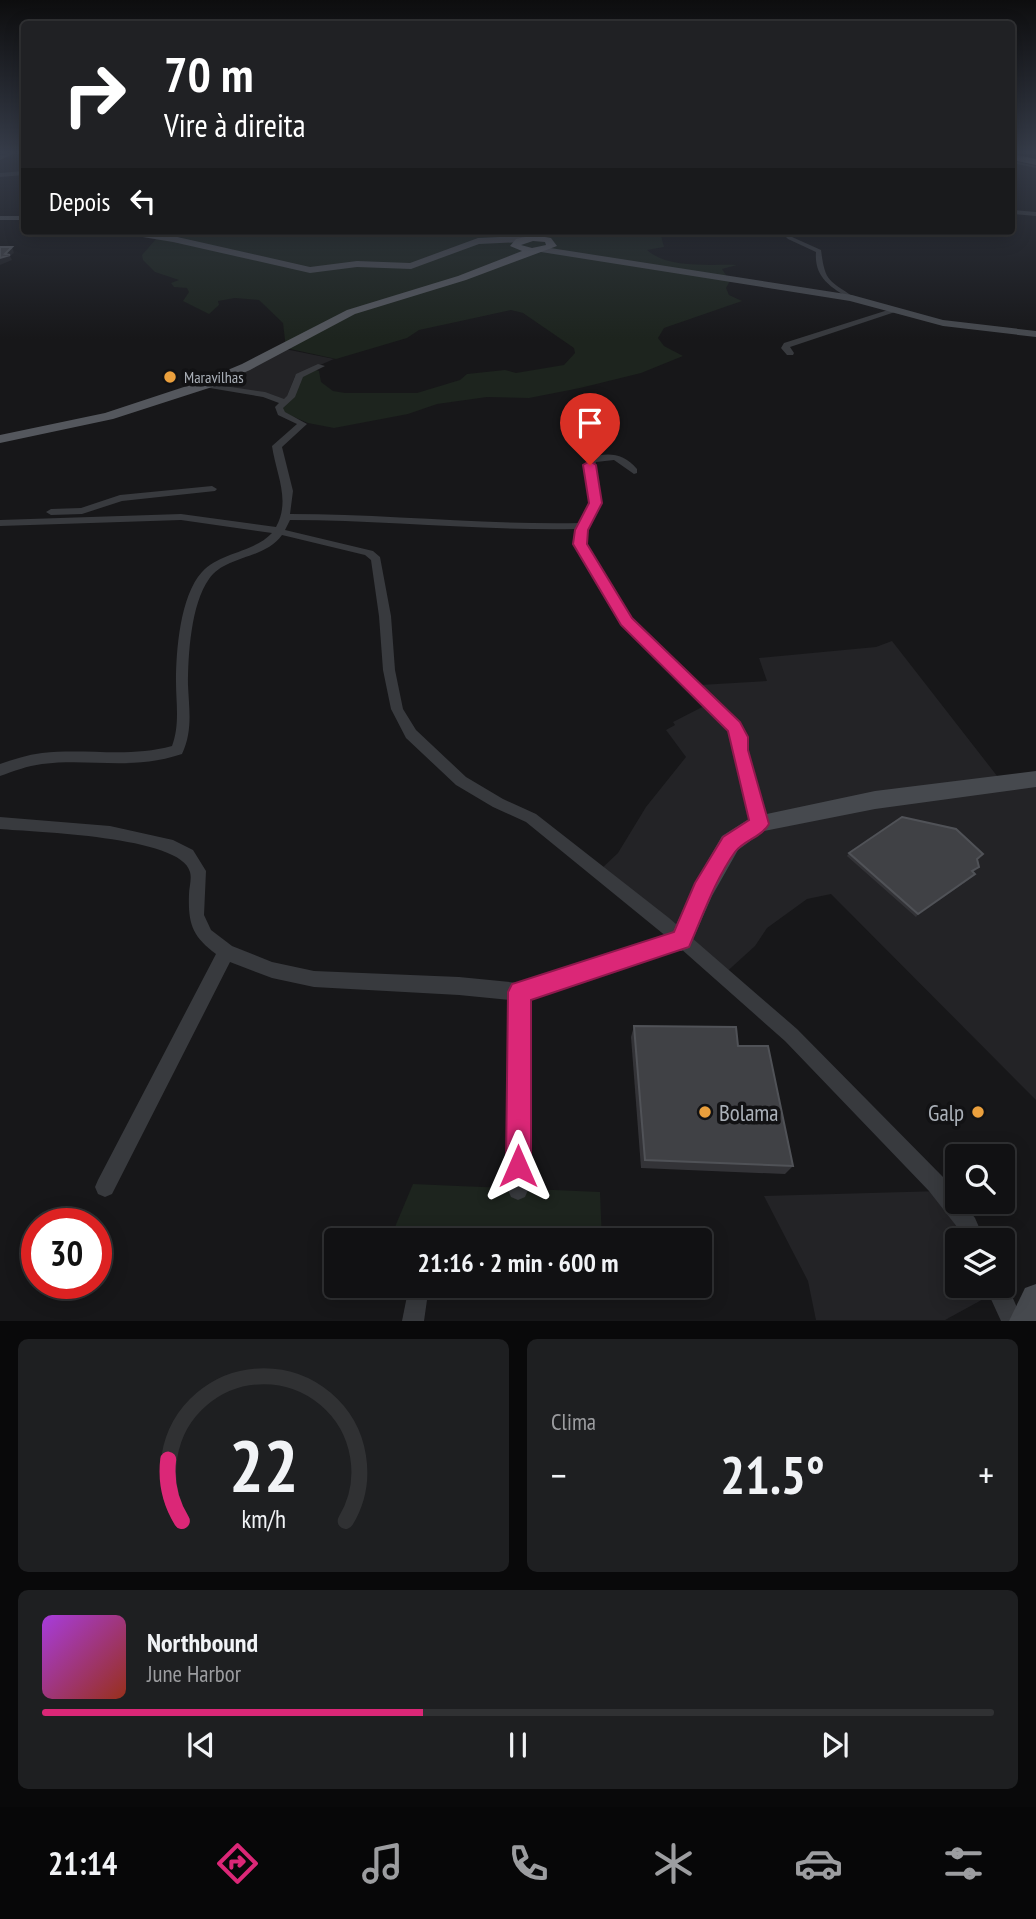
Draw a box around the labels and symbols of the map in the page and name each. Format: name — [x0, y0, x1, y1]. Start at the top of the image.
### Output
place label: Maravilhas — [184, 367, 244, 387]
marker: Maravilhas — [162, 369, 178, 385]
pin — [560, 393, 620, 465]
place label: Bolama — [719, 1098, 779, 1127]
place label: Galp — [928, 1098, 964, 1127]
marker: Bolama — [697, 1104, 713, 1120]
marker: Galp — [970, 1104, 986, 1120]
position arrow — [481, 1129, 555, 1203]
speed limit sign: 30 — [21, 1208, 112, 1299]

